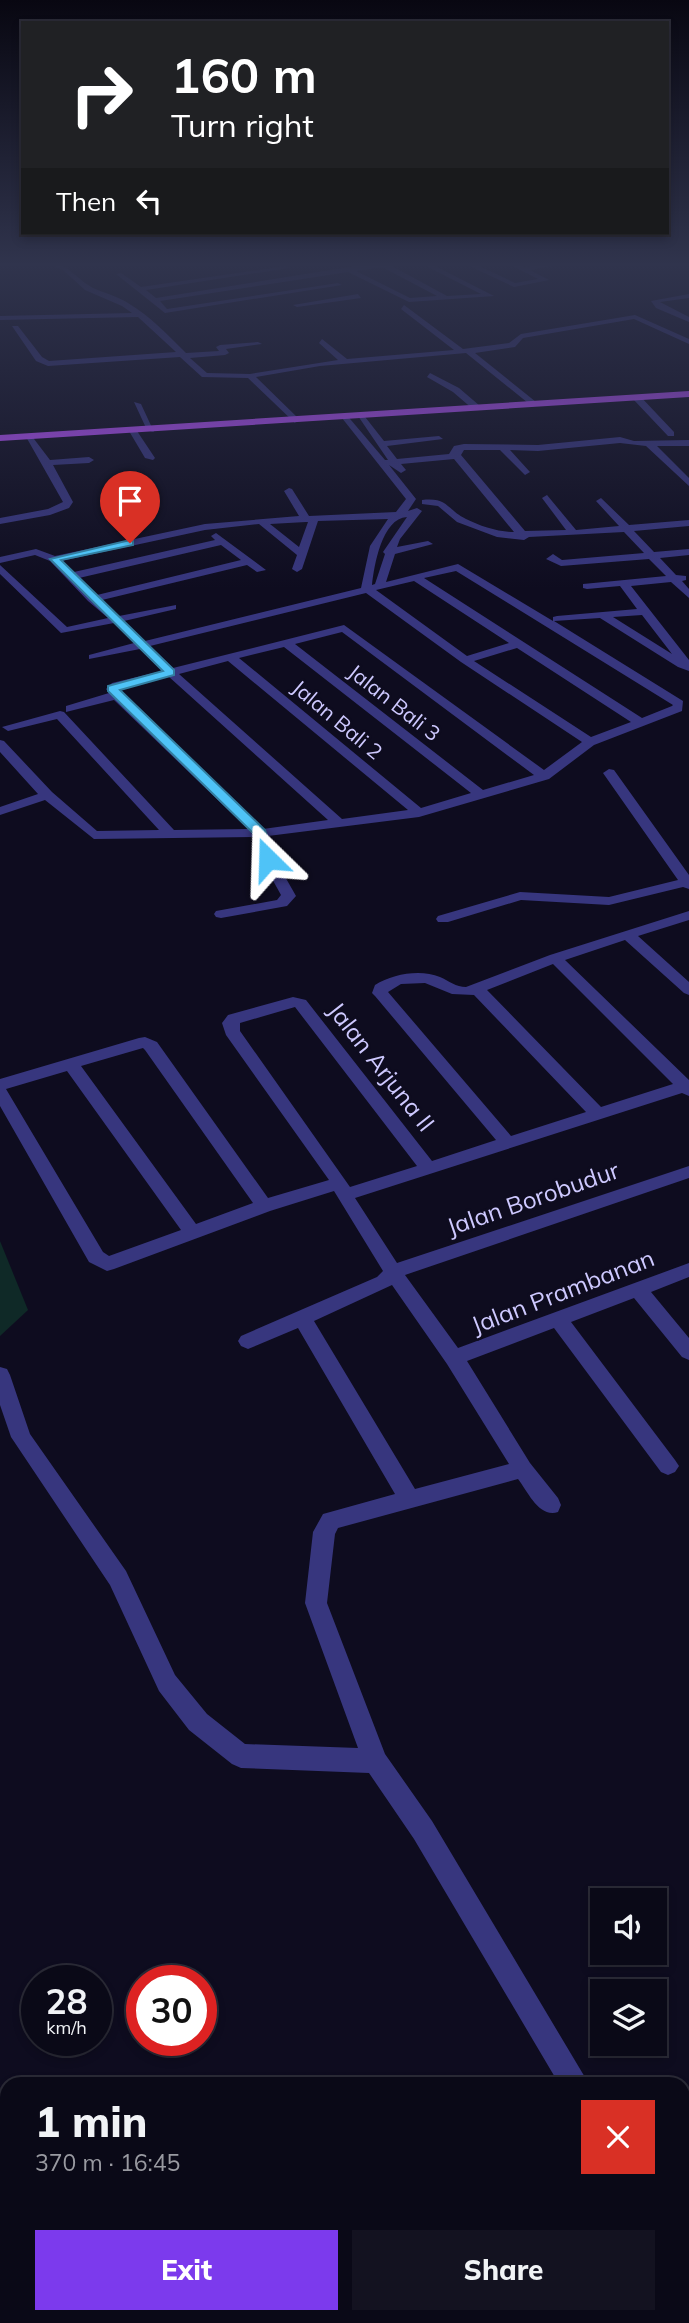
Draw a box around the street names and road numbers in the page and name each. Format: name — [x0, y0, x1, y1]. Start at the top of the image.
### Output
street label: Jalan Bali 3 — [343, 658, 446, 746]
street label: Jalan Bali 2 — [287, 674, 388, 765]
street label: Jalan Arjuna II — [322, 996, 442, 1137]
street label: Jalan Borobudur — [443, 1154, 623, 1242]
street label: Jalan Prambanan — [467, 1242, 658, 1340]

